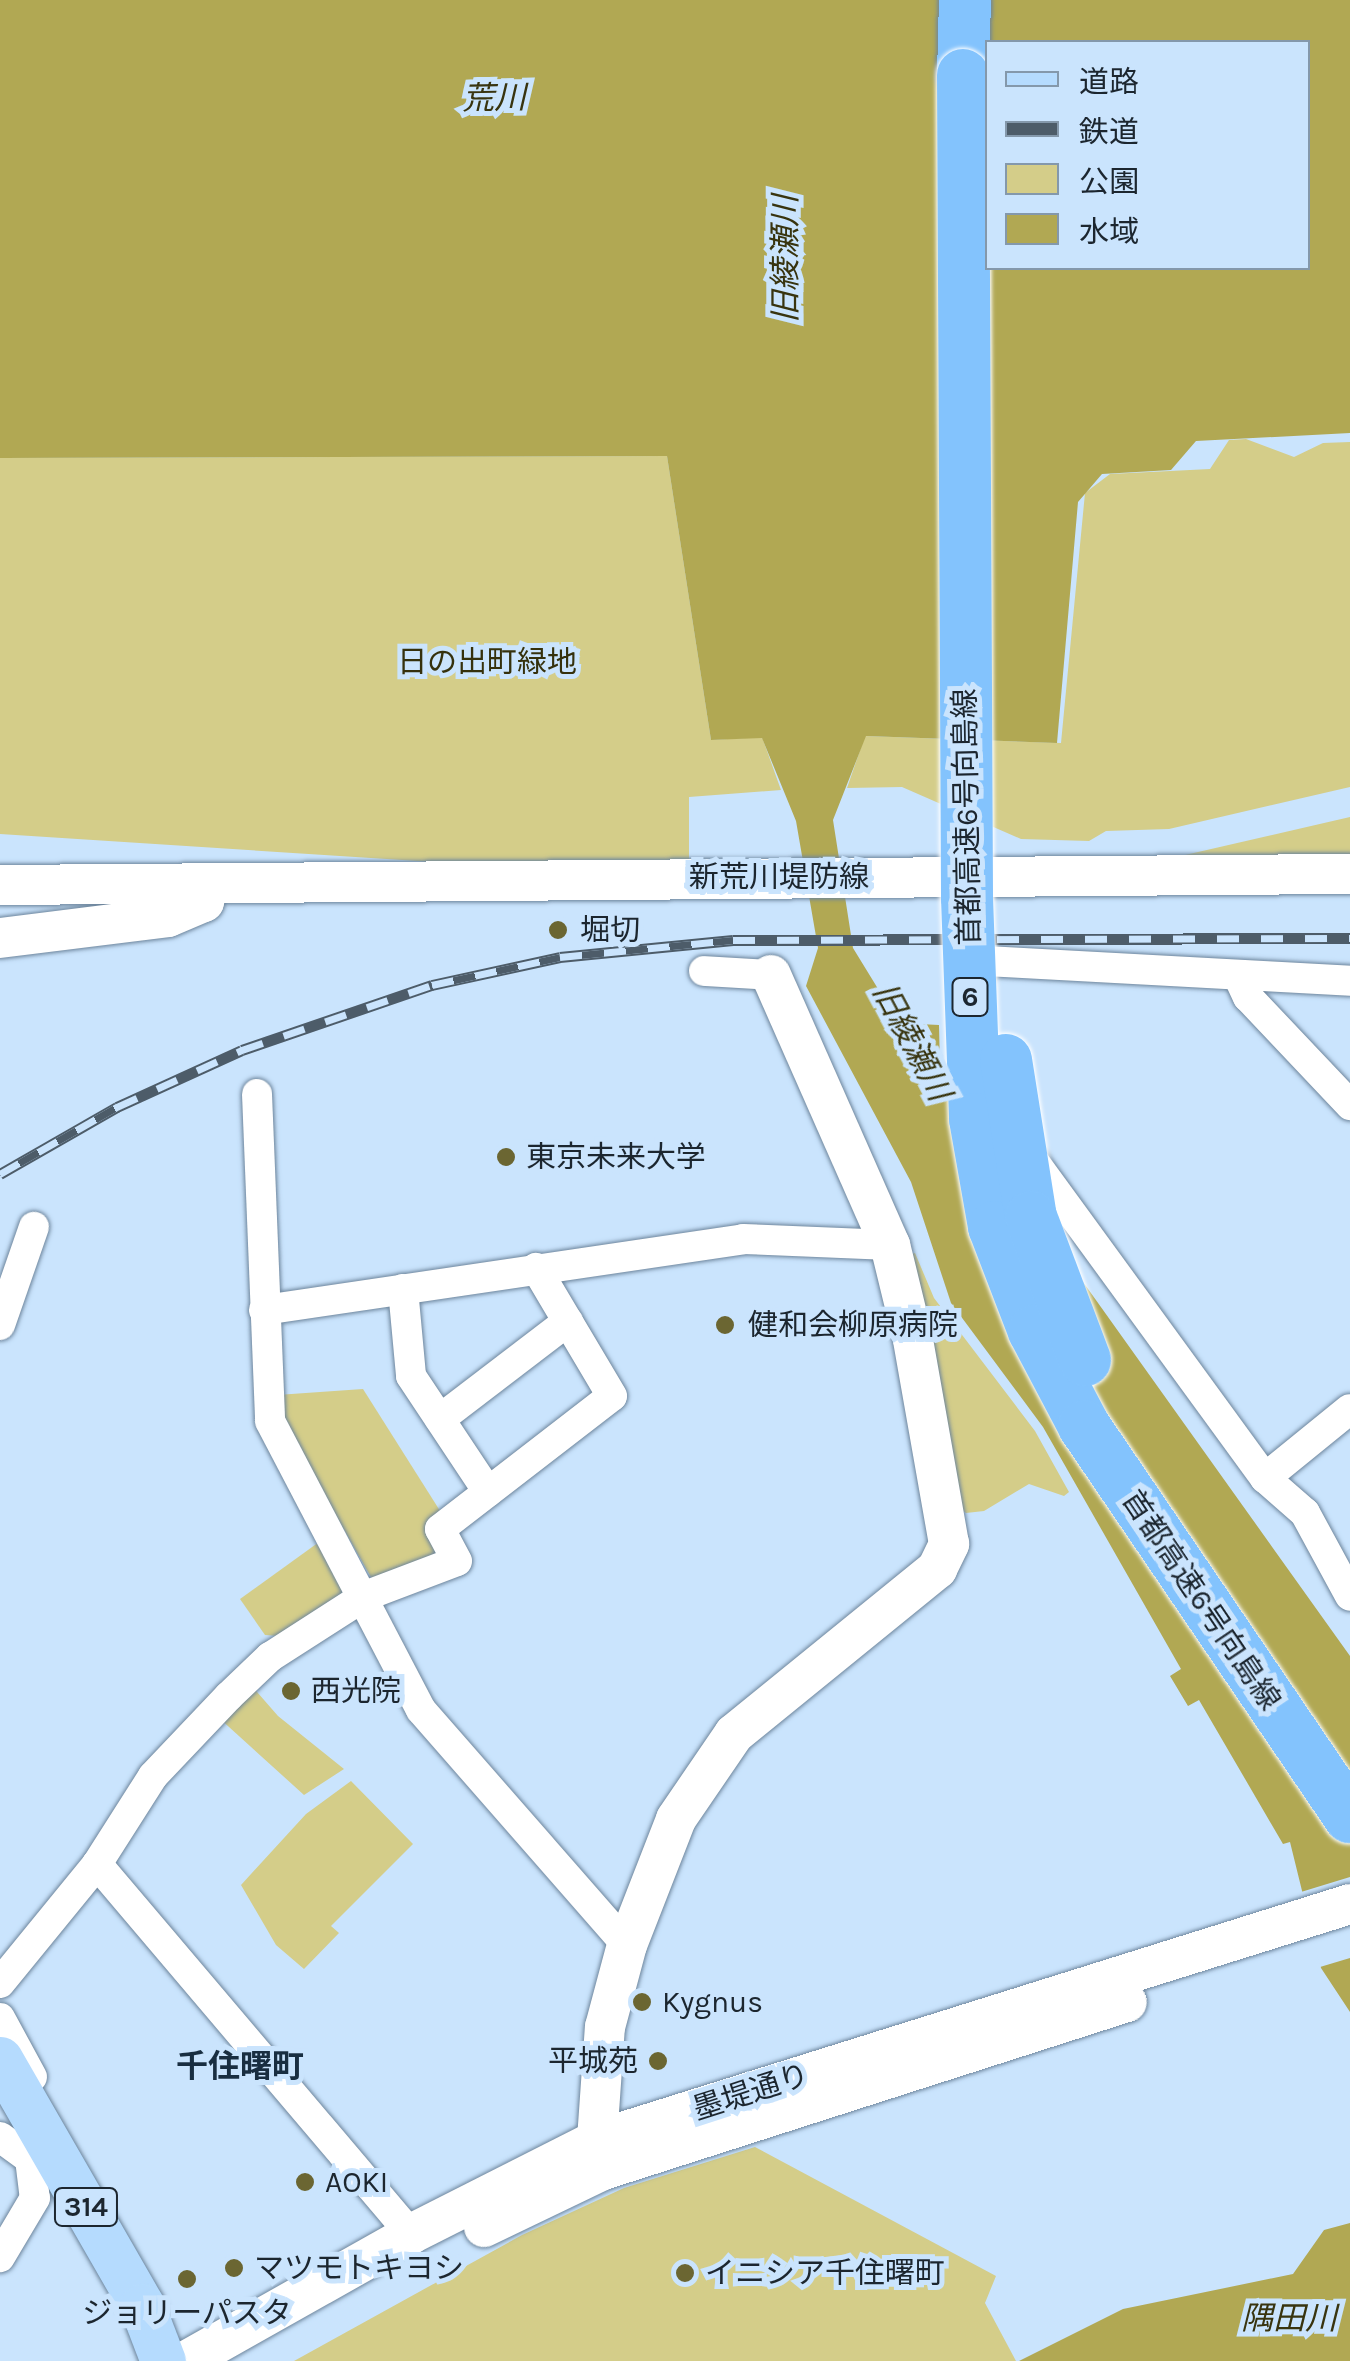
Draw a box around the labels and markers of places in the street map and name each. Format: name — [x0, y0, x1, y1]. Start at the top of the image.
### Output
place label: 堀切 — [580, 912, 640, 948]
marker: 堀切 — [545, 917, 571, 943]
place label: 東京未来大学 — [526, 1139, 706, 1175]
marker: 東京未来大学 — [495, 1146, 517, 1168]
place label: 健和会柳原病院 — [748, 1307, 958, 1343]
marker: 健和会柳原病院 — [712, 1312, 738, 1338]
place label: 西光院 — [311, 1673, 401, 1709]
marker: 西光院 — [280, 1680, 302, 1702]
place label: Kygnus — [662, 1984, 763, 2020]
marker: Kygnus — [631, 1991, 653, 2013]
place label: 平城苑 — [548, 2043, 638, 2079]
marker: 平城苑 — [647, 2050, 669, 2072]
place label: AOKI — [325, 2164, 388, 2200]
marker: AOKI — [294, 2171, 316, 2193]
place label: マツモトキヨシ — [254, 2250, 464, 2286]
place label: イニシア千住曙町 — [705, 2255, 945, 2291]
marker: マツモトキヨシ — [223, 2257, 245, 2279]
marker: イニシア千住曙町 — [674, 2262, 696, 2284]
marker: ジョリーパスタ — [176, 2268, 198, 2290]
place label: ジョリーパスタ — [82, 2295, 292, 2331]

